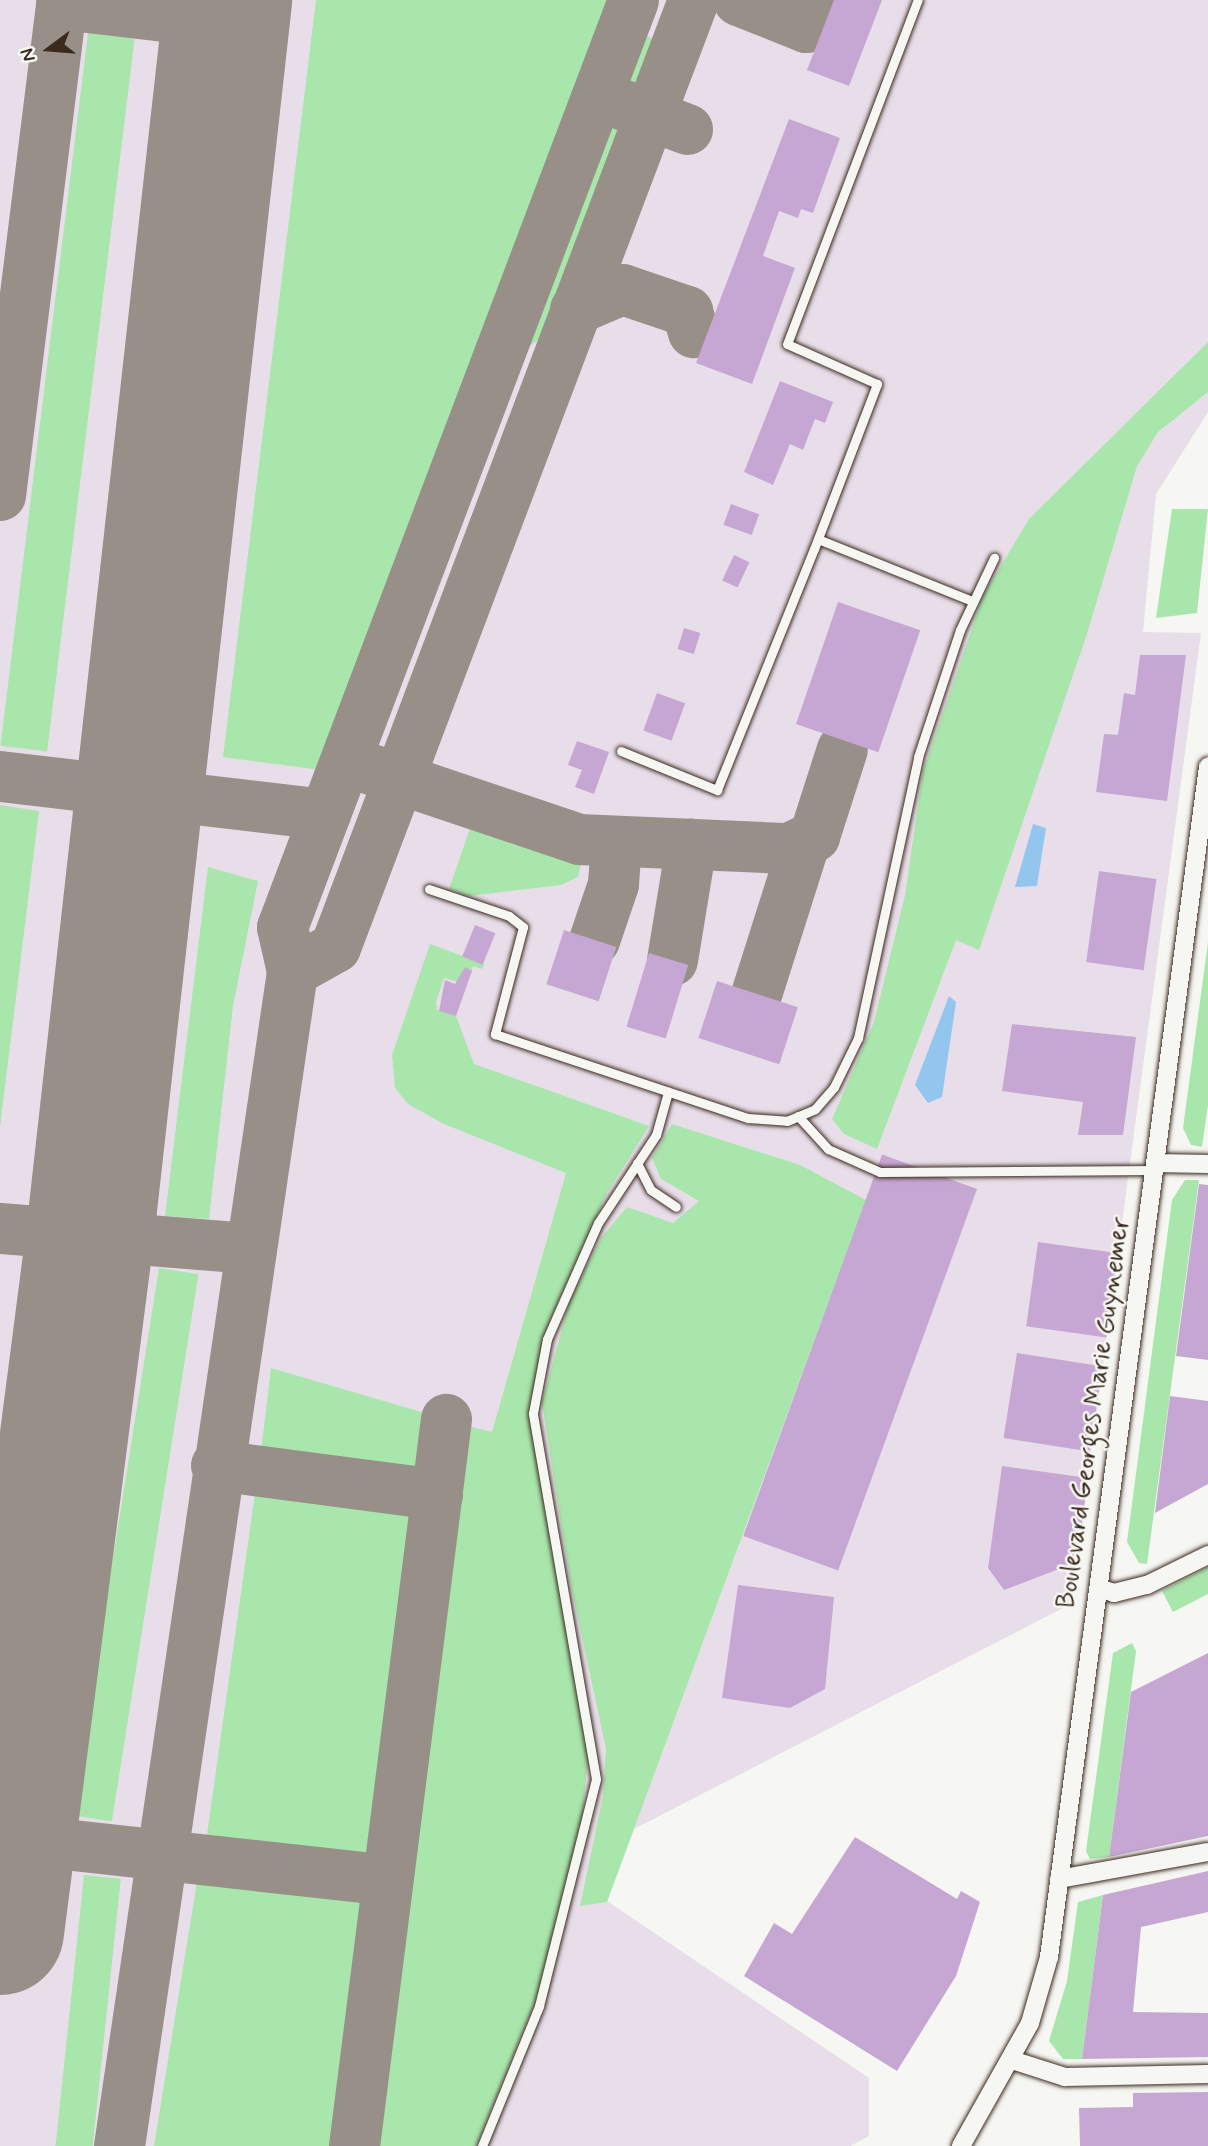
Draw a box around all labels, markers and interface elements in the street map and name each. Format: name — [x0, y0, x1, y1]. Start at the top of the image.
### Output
north arrow — [14, 14, 84, 84]
text: N — [15, 45, 42, 64]
street label: Boulevard Georges Marie Guynemer — [1052, 1215, 1138, 1611]

